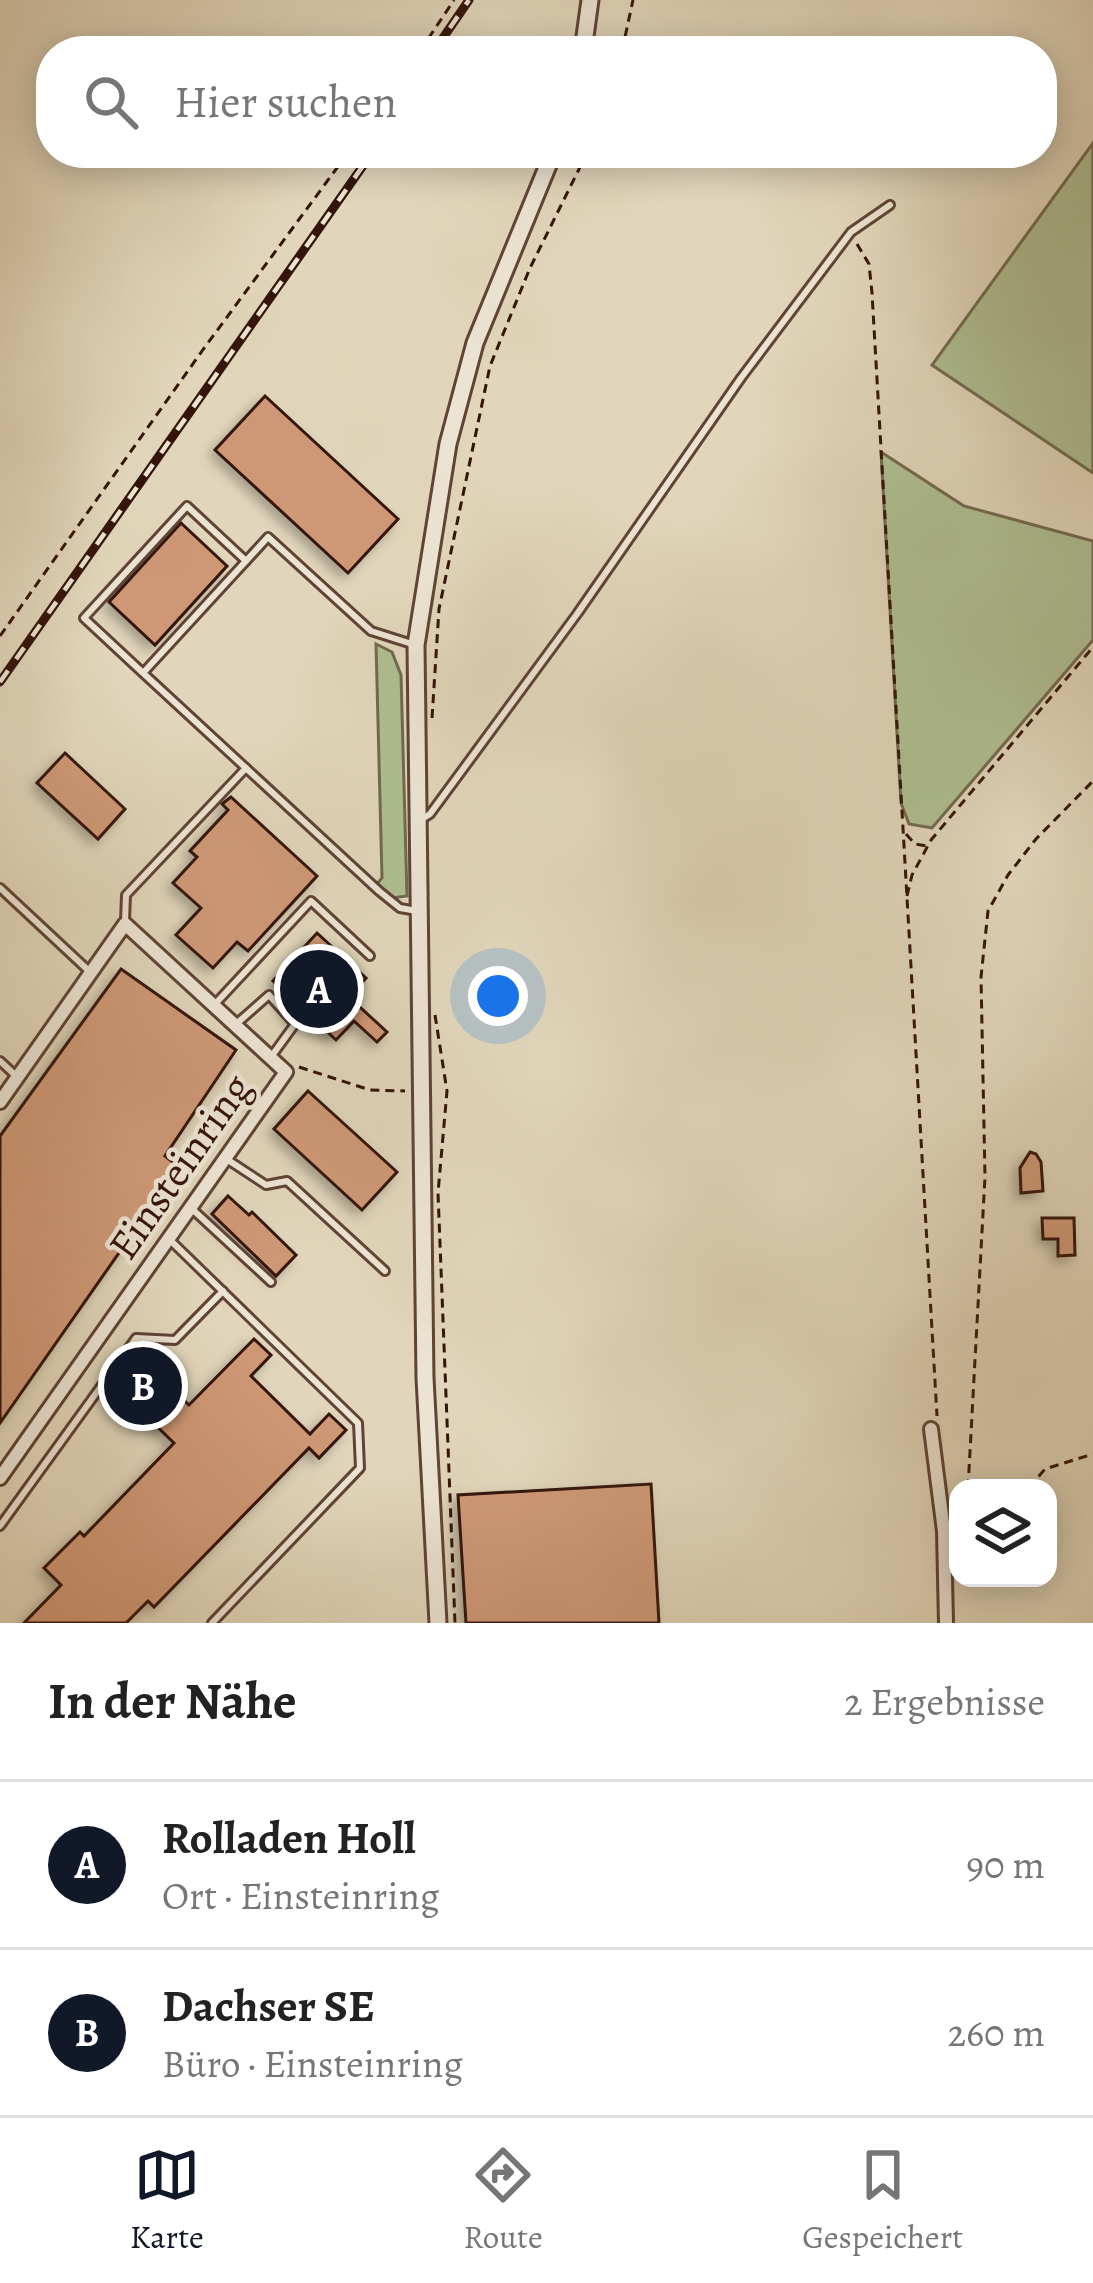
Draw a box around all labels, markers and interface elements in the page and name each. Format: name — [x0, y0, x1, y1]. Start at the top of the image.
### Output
search box — [36, 36, 1057, 168]
icon: search — [78, 69, 144, 135]
text: Hier suchen — [174, 71, 397, 133]
pin: A — [280, 944, 358, 1034]
your location — [468, 966, 528, 1026]
street label: Einsteinring — [94, 1062, 264, 1271]
pin: B — [104, 1341, 182, 1431]
map controls — [949, 1479, 1057, 1587]
button: layers — [949, 1479, 1057, 1587]
text: In der Nähe — [48, 1666, 297, 1736]
text: 2 Ergebnisse — [844, 1675, 1045, 1728]
text: Rolladen Holl — [162, 1807, 416, 1869]
text: A — [75, 1838, 99, 1891]
text: 90 m — [966, 1838, 1045, 1891]
text: Ort · Einsteinring — [162, 1869, 439, 1922]
text: Dachser SE — [162, 1975, 375, 2037]
text: B — [75, 2006, 99, 2059]
text: 260 m — [947, 2006, 1045, 2059]
text: Büro · Einsteinring — [162, 2037, 463, 2090]
tab: Karte — [130, 2142, 204, 2259]
tab: Route — [464, 2142, 543, 2259]
tab: Gespeichert — [802, 2142, 963, 2259]

